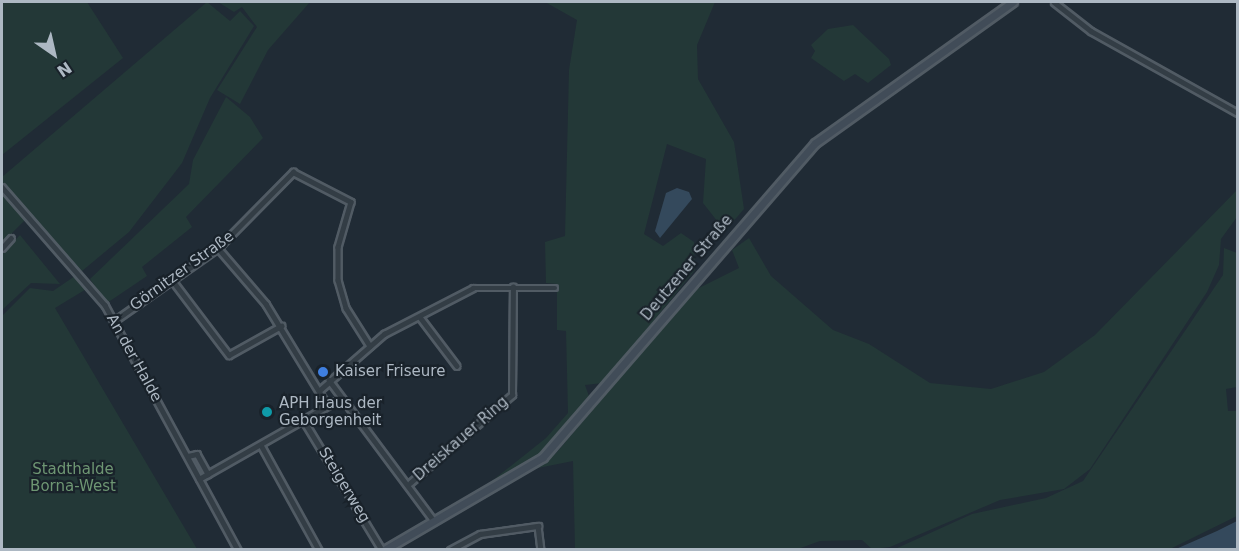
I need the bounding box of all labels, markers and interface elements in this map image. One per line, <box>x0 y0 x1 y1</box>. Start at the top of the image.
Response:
north arrow <box>24 24 84 84</box>
text: N <box>53 58 75 81</box>
street label: Deutzener Straße <box>638 212 736 324</box>
street label: Görnitzer Straße <box>127 227 237 315</box>
street label: An der Halde <box>102 311 166 405</box>
place label: Kaiser Friseure <box>335 363 445 381</box>
marker: Kaiser Friseure <box>316 365 330 379</box>
street label: Dreiskauer Ring <box>410 393 512 485</box>
place label: APH Haus der Geborgenheit <box>279 394 382 429</box>
marker: APH Haus der Geborgenheit <box>260 405 274 419</box>
street label: Steigerweg <box>314 444 374 526</box>
park label: Stadthalde Borna-West <box>30 460 116 495</box>

